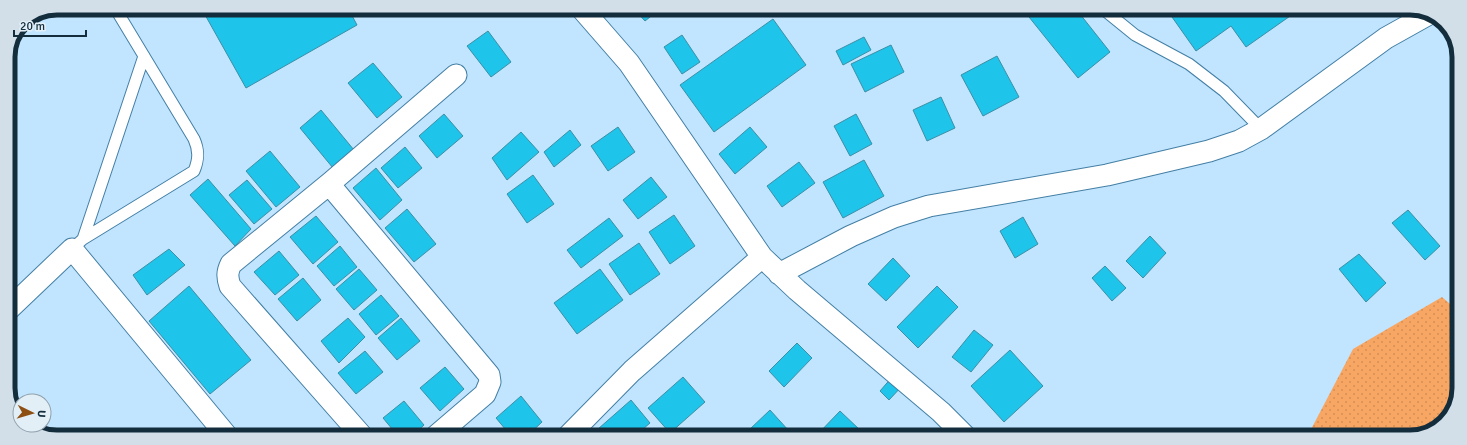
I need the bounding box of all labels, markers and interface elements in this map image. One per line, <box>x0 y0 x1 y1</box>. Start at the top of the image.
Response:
scale bar <box>14 12 86 38</box>
text: 20 m <box>20 19 45 34</box>
north arrow <box>12 393 52 433</box>
text: U <box>35 410 48 418</box>

